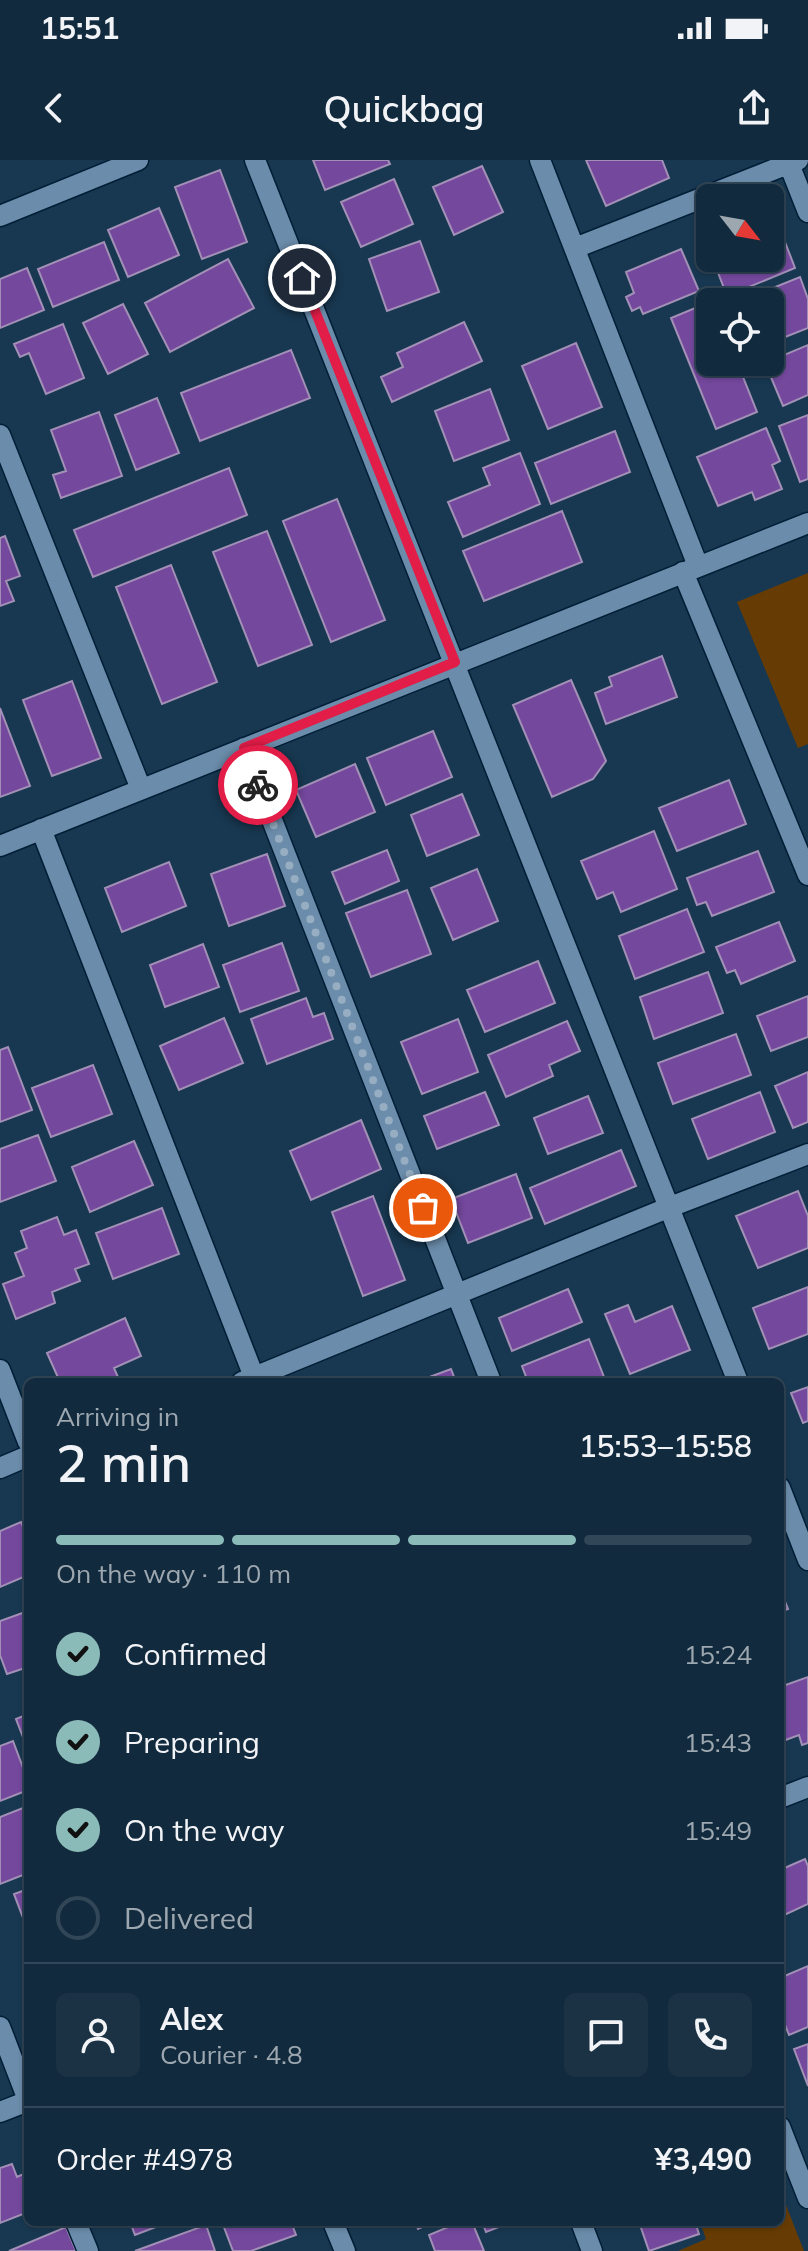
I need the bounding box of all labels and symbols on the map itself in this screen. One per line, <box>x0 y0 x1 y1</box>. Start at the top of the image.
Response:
north arrow <box>696 184 784 272</box>
pin <box>268 244 336 312</box>
courier <box>218 745 298 825</box>
pin <box>389 1174 457 1242</box>

